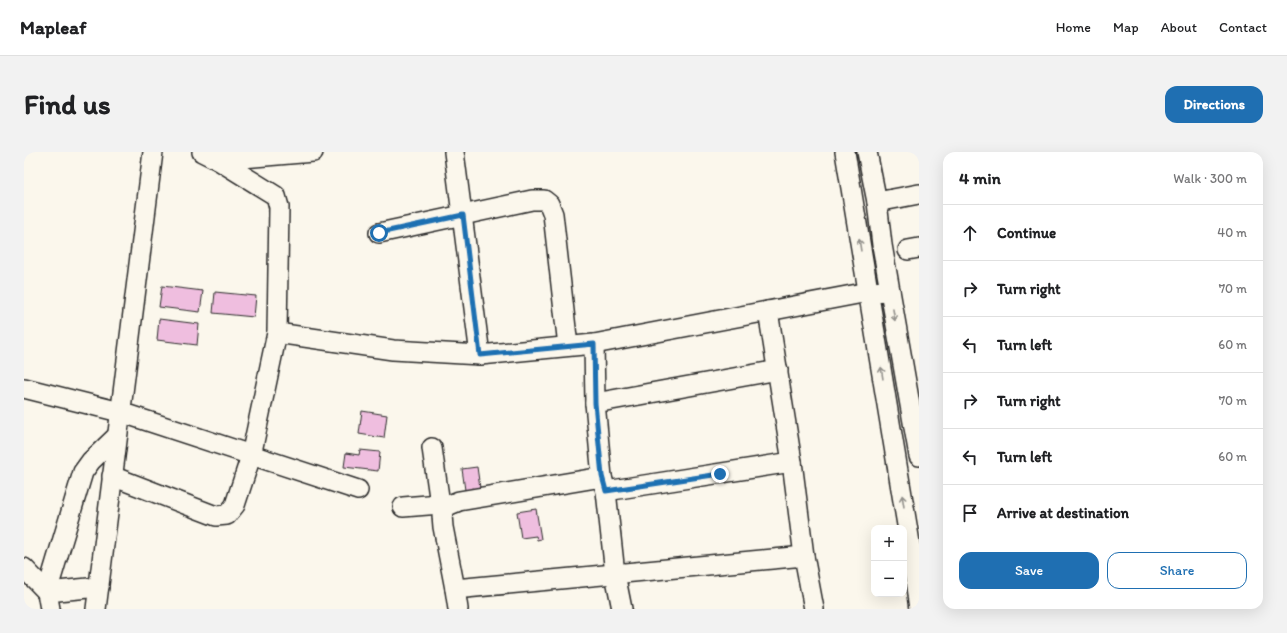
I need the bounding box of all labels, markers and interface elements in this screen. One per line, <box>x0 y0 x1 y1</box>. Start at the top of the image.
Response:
text: Mapleaf <box>20 16 86 39</box>
text: Home <box>1056 19 1091 36</box>
text: Map <box>1113 19 1139 36</box>
text: About <box>1161 19 1197 36</box>
text: Contact <box>1219 19 1267 36</box>
button: Directions <box>1165 86 1263 123</box>
text: Find us <box>24 87 111 121</box>
text: 4 min <box>959 168 1001 188</box>
text: Walk · 300 m <box>1173 171 1247 186</box>
icon: ahead <box>959 222 981 244</box>
route start <box>370 224 388 242</box>
text: Continue <box>997 224 1056 242</box>
text: 40 m <box>1217 225 1247 240</box>
one-way arrow <box>856 239 864 252</box>
icon: right <box>959 278 981 300</box>
text: Turn right <box>997 280 1061 298</box>
text: 70 m <box>1219 281 1247 296</box>
one-way arrow <box>891 308 899 321</box>
icon: left <box>959 334 981 356</box>
text: Turn left <box>997 336 1052 354</box>
text: 60 m <box>1218 337 1247 352</box>
one-way arrow <box>878 367 886 380</box>
icon: right <box>959 390 981 412</box>
text: Turn right <box>997 392 1061 410</box>
text: 70 m <box>1219 393 1247 408</box>
icon: left <box>959 446 981 468</box>
text: Turn left <box>997 448 1052 466</box>
text: 60 m <box>1218 449 1247 464</box>
route end <box>711 465 729 483</box>
one-way arrow <box>899 495 907 508</box>
icon: arrive <box>959 502 981 524</box>
text: Arrive at destination <box>997 504 1129 522</box>
map controls <box>871 525 907 597</box>
button: + <box>871 525 907 561</box>
button: Save <box>959 552 1099 589</box>
button: Share <box>1107 552 1247 589</box>
button: − <box>871 561 907 597</box>

